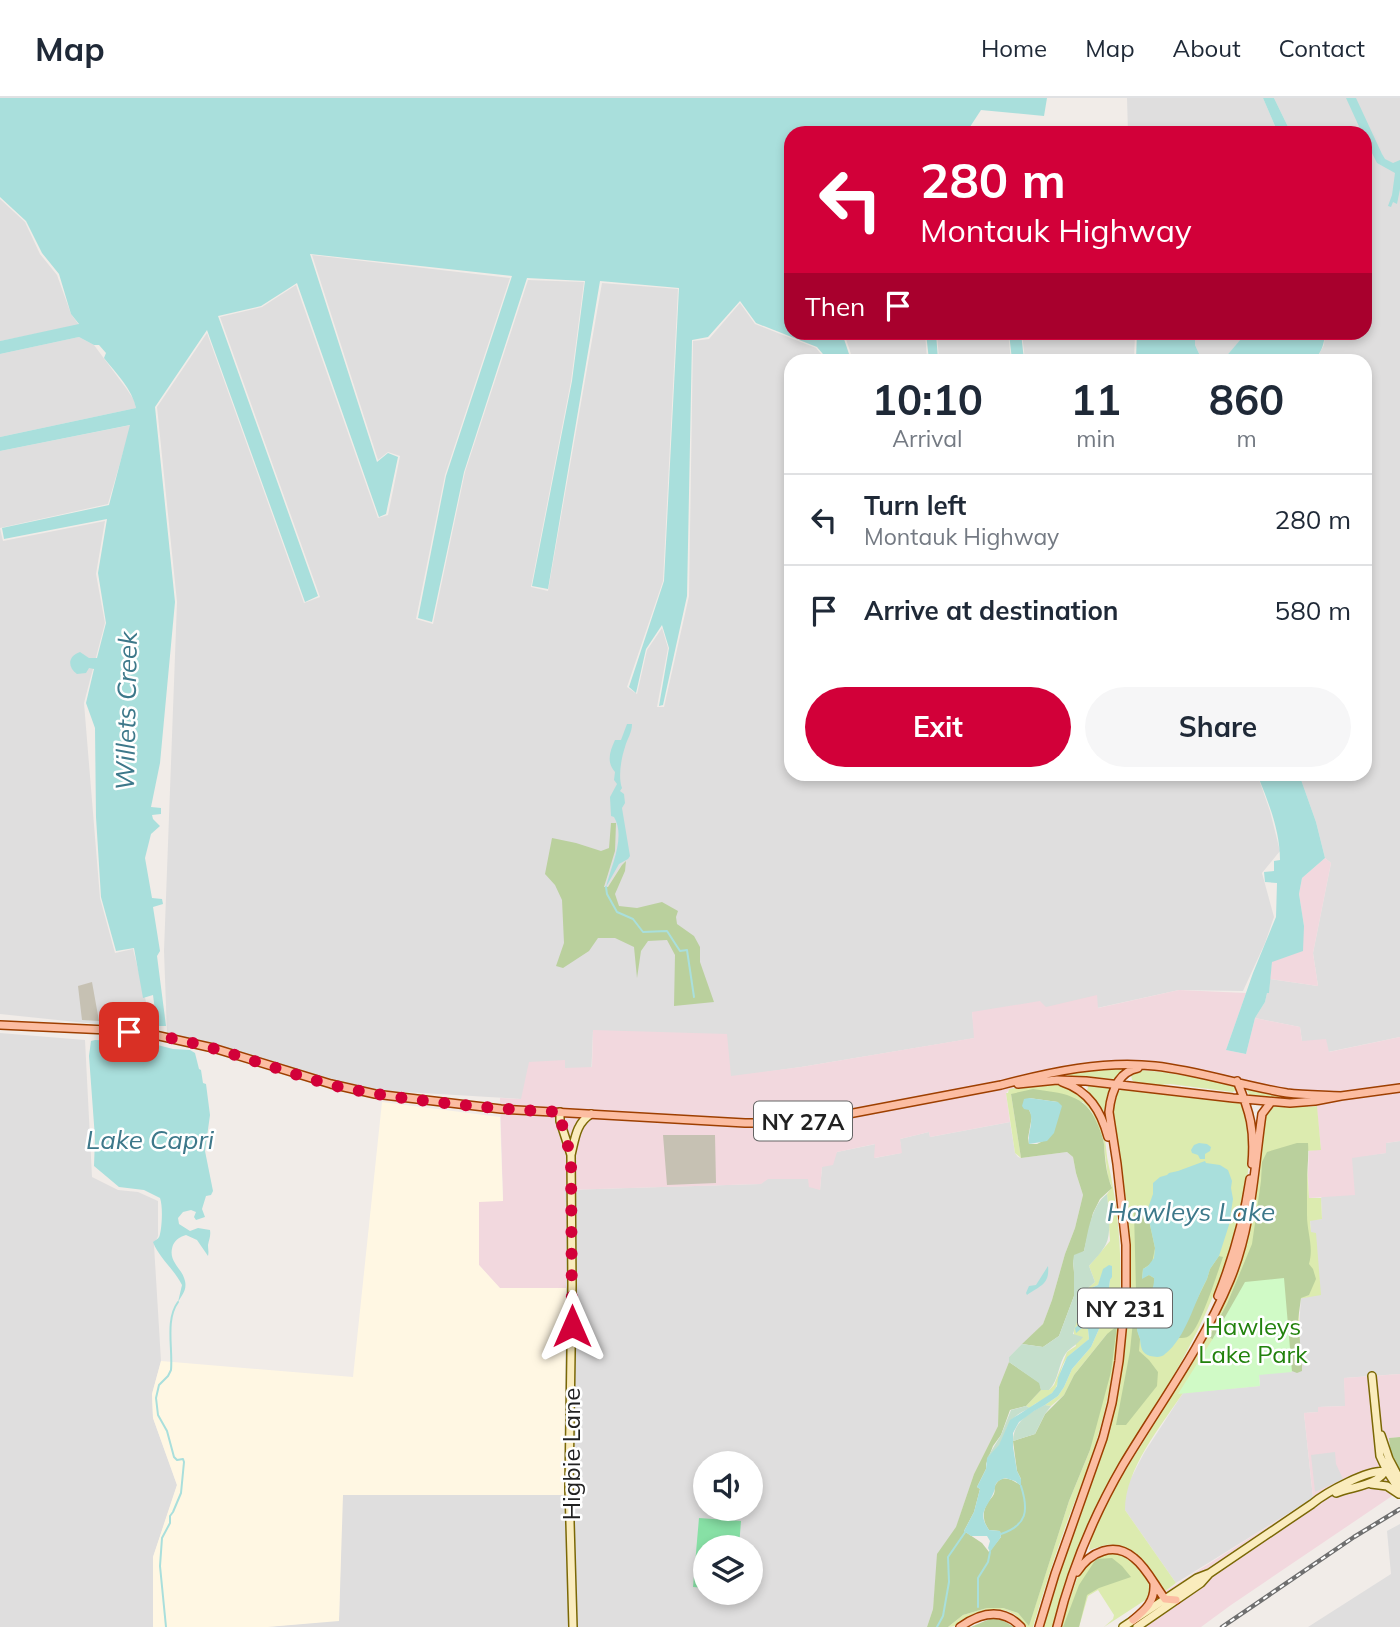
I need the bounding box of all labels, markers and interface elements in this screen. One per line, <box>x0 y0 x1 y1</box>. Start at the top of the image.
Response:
text: Map <box>35 28 105 69</box>
text: Home <box>981 33 1047 63</box>
text: Map <box>1085 33 1135 63</box>
text: About <box>1173 33 1241 63</box>
text: Contact <box>1279 33 1365 63</box>
text: 280 m <box>920 149 1066 210</box>
icon: left <box>805 154 896 245</box>
text: Montauk Highway <box>920 210 1192 250</box>
icon: arrive <box>879 287 917 325</box>
text: Then <box>805 290 865 323</box>
text: 10:10 <box>872 373 983 426</box>
text: 11 <box>1071 373 1121 426</box>
text: 860 <box>1209 373 1284 426</box>
text: Arrival <box>892 424 962 453</box>
text: min <box>1076 424 1115 453</box>
text: m <box>1236 424 1257 453</box>
text: Turn left <box>864 489 966 522</box>
icon: left <box>805 501 843 539</box>
text: 280 m <box>1275 503 1351 536</box>
text: Montauk Highway <box>864 522 1059 551</box>
icon: arrive <box>805 592 843 630</box>
text: Arrive at destination <box>864 594 1119 627</box>
text: 580 m <box>1275 594 1351 627</box>
water label: Willets Creek <box>108 631 144 791</box>
button: Exit <box>805 687 1071 767</box>
button: Share <box>1085 687 1351 767</box>
pin <box>99 1002 159 1062</box>
icon: arrive <box>110 1013 148 1051</box>
road number: NY 27A <box>754 1102 852 1140</box>
water label: Lake Capri <box>86 1123 215 1156</box>
water label: Hawleys Lake <box>1107 1195 1275 1228</box>
road number: NY 231 <box>1078 1288 1172 1328</box>
position arrow <box>535 1289 609 1363</box>
park label: Hawleys Lake Park <box>1198 1311 1308 1369</box>
street label: Higbie Lane <box>556 1388 586 1520</box>
map controls <box>693 1451 763 1605</box>
button: sound <box>693 1451 763 1521</box>
button: layers <box>693 1535 763 1605</box>

